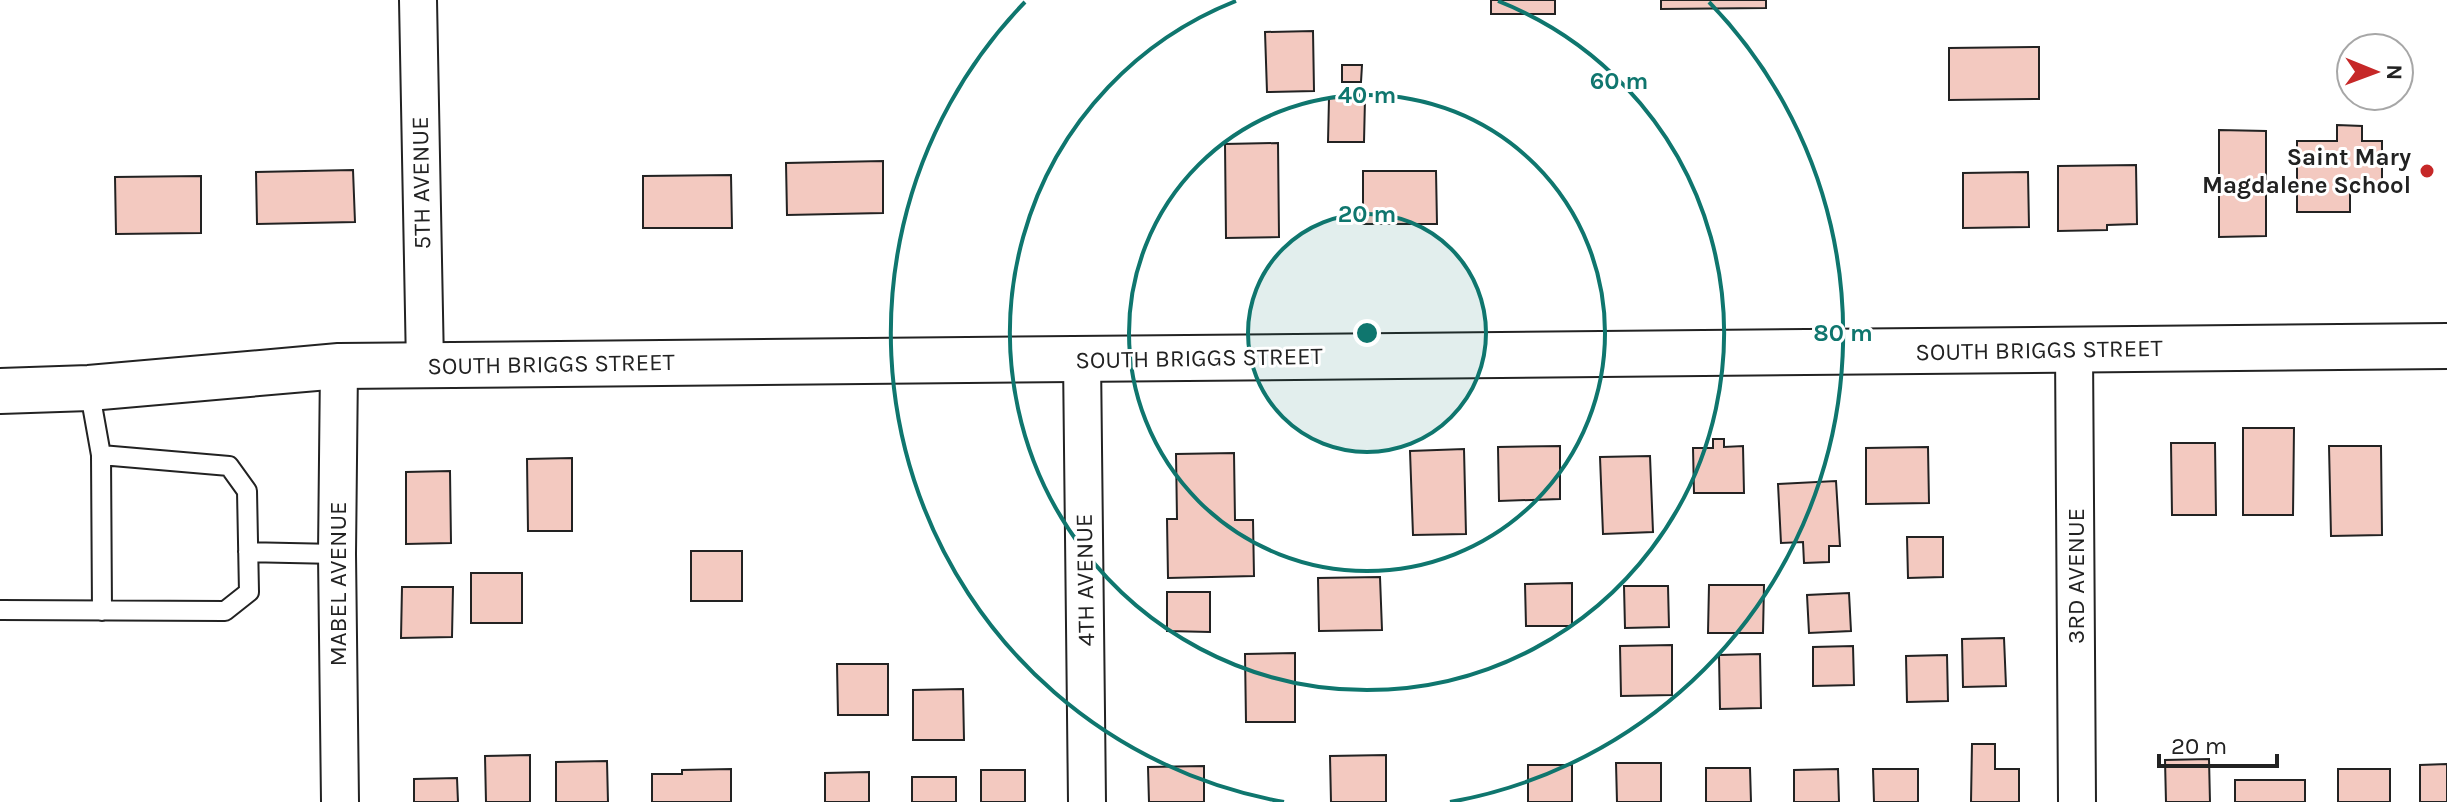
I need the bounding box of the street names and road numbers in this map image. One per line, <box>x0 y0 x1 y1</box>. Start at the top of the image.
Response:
street label: 5TH AVENUE <box>406 116 436 250</box>
street label: SOUTH BRIGGS STREET <box>1915 334 2163 366</box>
street label: SOUTH BRIGGS STREET <box>1075 342 1323 374</box>
street label: SOUTH BRIGGS STREET <box>427 348 675 380</box>
street label: MABEL AVENUE <box>324 501 352 667</box>
street label: 3RD AVENUE <box>2062 508 2090 644</box>
street label: 4TH AVENUE <box>1070 513 1100 647</box>

